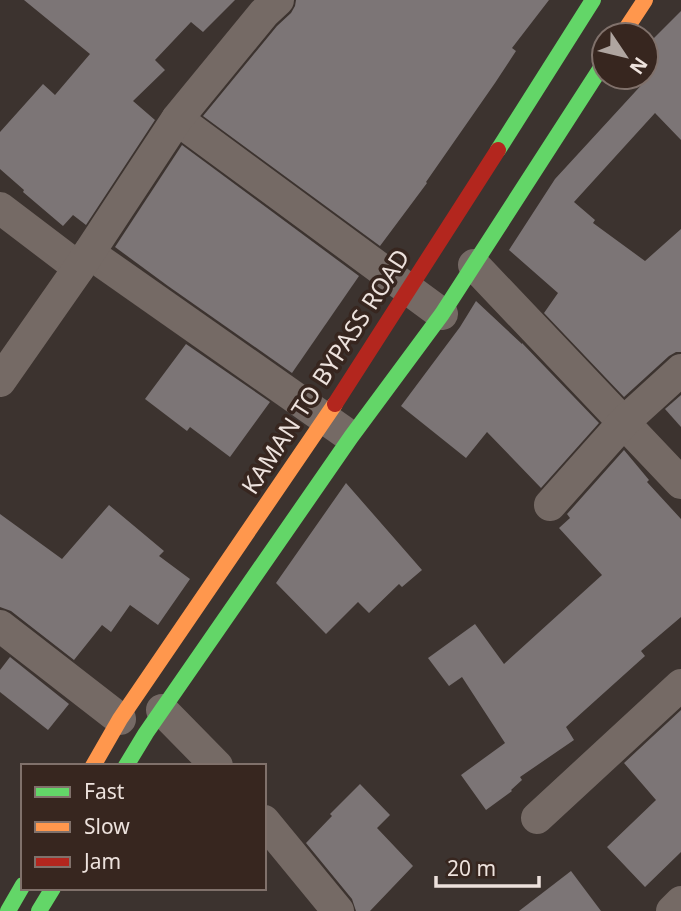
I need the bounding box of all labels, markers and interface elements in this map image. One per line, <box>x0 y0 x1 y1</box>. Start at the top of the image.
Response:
north arrow <box>590 21 660 91</box>
text: N <box>624 52 654 80</box>
street label: KAMAN TO BYPASS ROAD <box>233 242 416 500</box>
legend <box>21 764 266 890</box>
text: Fast <box>84 777 125 805</box>
text: Slow <box>84 812 130 840</box>
scale bar <box>436 844 539 888</box>
text: Jam <box>82 847 121 875</box>
text: 20 m <box>447 854 496 882</box>

